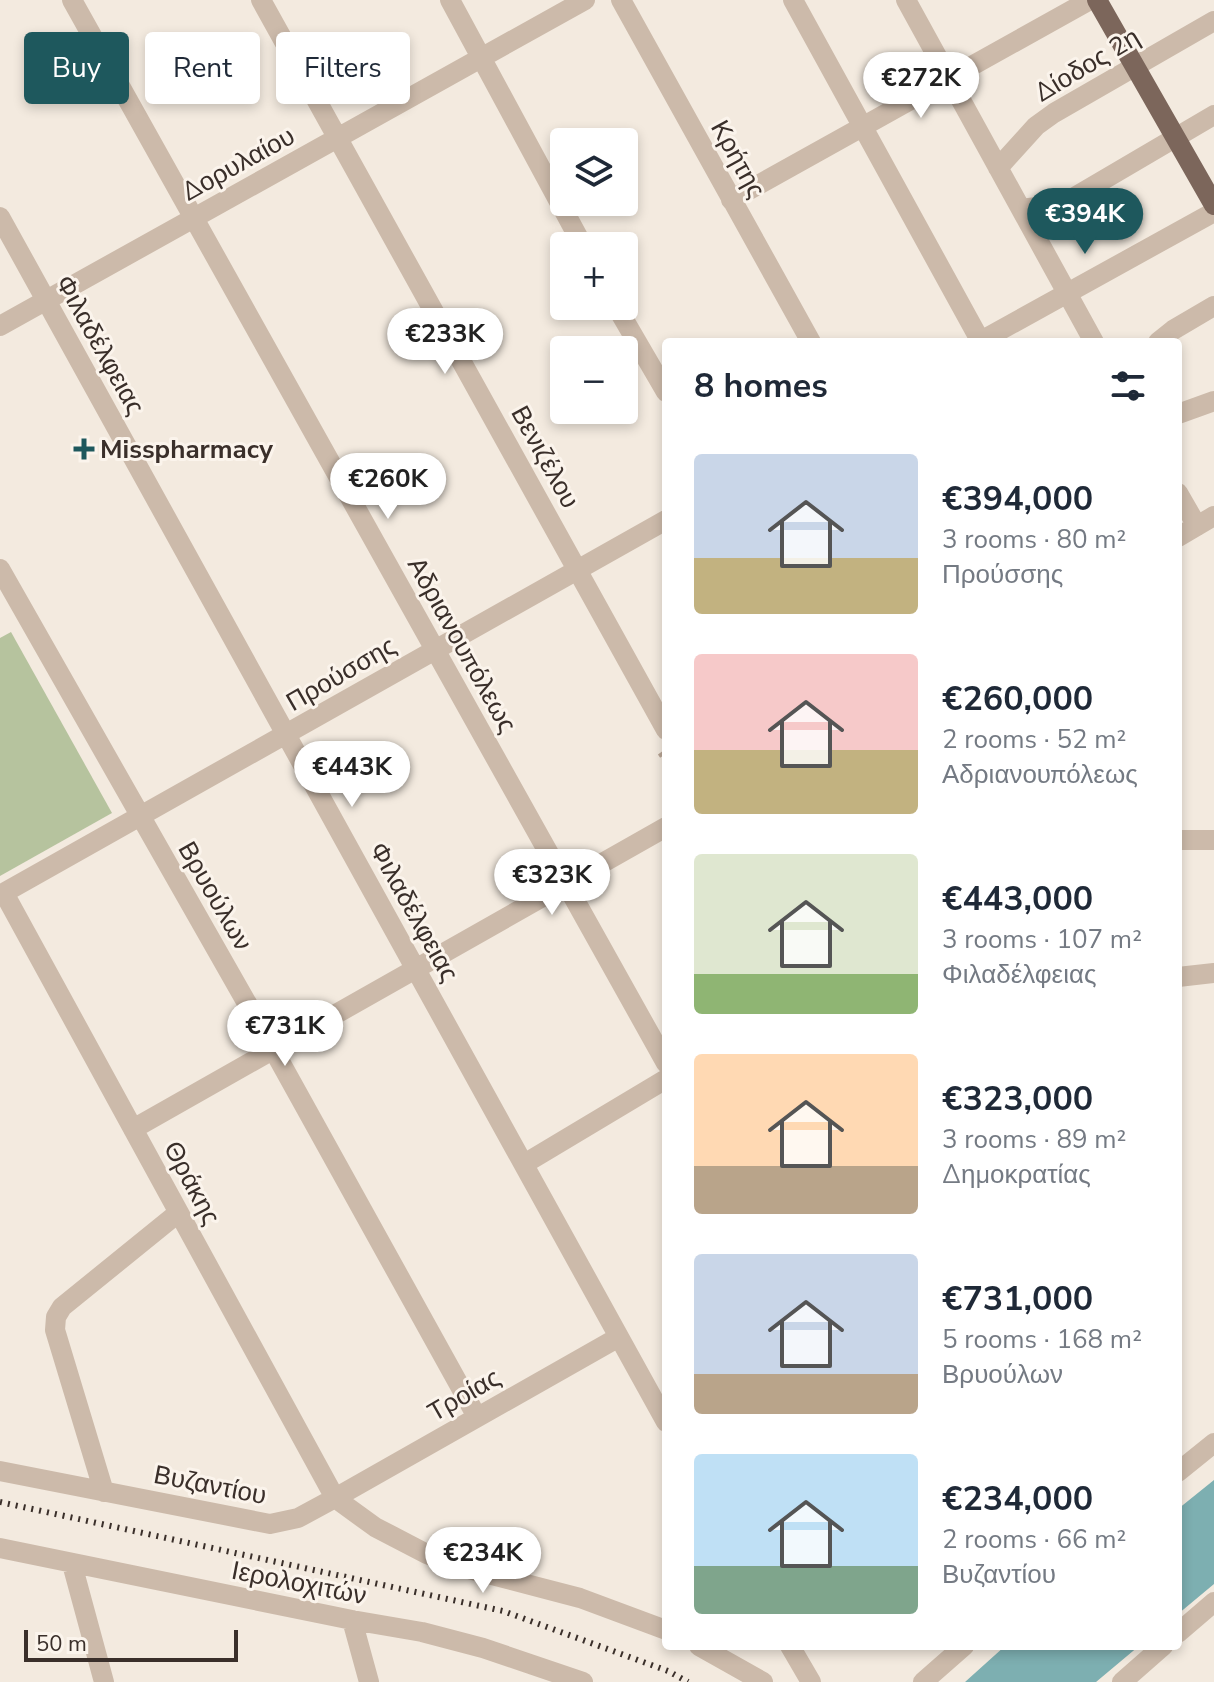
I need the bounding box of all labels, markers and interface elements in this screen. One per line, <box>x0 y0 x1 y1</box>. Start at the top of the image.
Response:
street label: Δίοδος 2η <box>1028 20 1146 110</box>
chip: Buy <box>24 32 129 104</box>
chip: Rent <box>145 32 260 104</box>
chip: Filters <box>276 32 410 104</box>
pin: €272K <box>865 52 977 120</box>
text: €272K <box>881 60 961 95</box>
street label: Κρήτης <box>702 114 774 204</box>
street label: Δορυλαίου <box>175 119 301 209</box>
map controls <box>550 128 638 424</box>
button: layers <box>550 128 638 216</box>
pin: €394K <box>1029 188 1141 256</box>
text: €394K <box>1045 196 1125 231</box>
button: + <box>550 232 638 320</box>
street label: Φιλαδέλφειας <box>47 269 153 421</box>
pin: €233K <box>389 308 501 376</box>
text: €233K <box>405 316 485 351</box>
button: − <box>550 336 638 424</box>
text: 8 homes <box>694 363 828 409</box>
icon: filters <box>1106 364 1150 408</box>
street label: Βενιζέλου <box>503 400 587 514</box>
place label: Misspharmacy <box>100 432 273 467</box>
marker: Misspharmacy <box>75 440 93 458</box>
pin: €260K <box>332 453 444 521</box>
text: €260K <box>348 461 428 496</box>
text: €394,000 <box>942 476 1093 522</box>
icon: home <box>758 486 854 582</box>
text: 3 rooms · 80 m² <box>942 522 1126 557</box>
street label: Αδριανουπόλεως <box>399 551 525 739</box>
text: Προύσσης <box>942 557 1063 592</box>
street label: Προύσσης <box>280 629 402 719</box>
text: €260,000 <box>942 676 1093 722</box>
icon: home <box>758 686 854 782</box>
text: 2 rooms · 52 m² <box>942 722 1126 757</box>
pin: €443K <box>296 741 408 809</box>
text: €443K <box>312 749 392 784</box>
text: Αδριανουπόλεως <box>942 757 1138 792</box>
street label: Βρυούλων <box>170 835 260 957</box>
street label: Φιλαδέλφειας <box>361 836 467 988</box>
pin: €323K <box>496 849 608 917</box>
text: €323K <box>512 857 592 892</box>
text: €443,000 <box>942 876 1093 922</box>
icon: home <box>758 886 854 982</box>
text: 3 rooms · 107 m² <box>942 922 1142 957</box>
text: Φιλαδέλφειας <box>942 957 1097 992</box>
pin: €731K <box>229 1000 341 1068</box>
text: €731K <box>245 1008 325 1043</box>
text: €323,000 <box>942 1076 1093 1122</box>
icon: home <box>758 1086 854 1182</box>
text: 3 rooms · 89 m² <box>942 1122 1126 1157</box>
street label: Θράκης <box>155 1135 229 1231</box>
text: Δημοκρατίας <box>942 1157 1091 1192</box>
text: €731,000 <box>942 1276 1093 1322</box>
icon: home <box>758 1286 854 1382</box>
text: 5 rooms · 168 m² <box>942 1322 1142 1357</box>
text: Βρυούλων <box>942 1357 1063 1392</box>
street label: Τροίας <box>421 1360 507 1430</box>
street label: Βυζαντίου <box>151 1457 269 1513</box>
text: €234,000 <box>942 1476 1093 1522</box>
icon: home <box>758 1486 854 1582</box>
text: 2 rooms · 66 m² <box>942 1522 1126 1557</box>
pin: €234K <box>427 1527 539 1595</box>
text: €234K <box>443 1535 523 1570</box>
street label: Ιερολοχιτών <box>229 1553 369 1613</box>
text: Βυζαντίου <box>942 1557 1056 1592</box>
scale bar <box>24 1626 238 1662</box>
text: 50 m <box>36 1629 87 1659</box>

